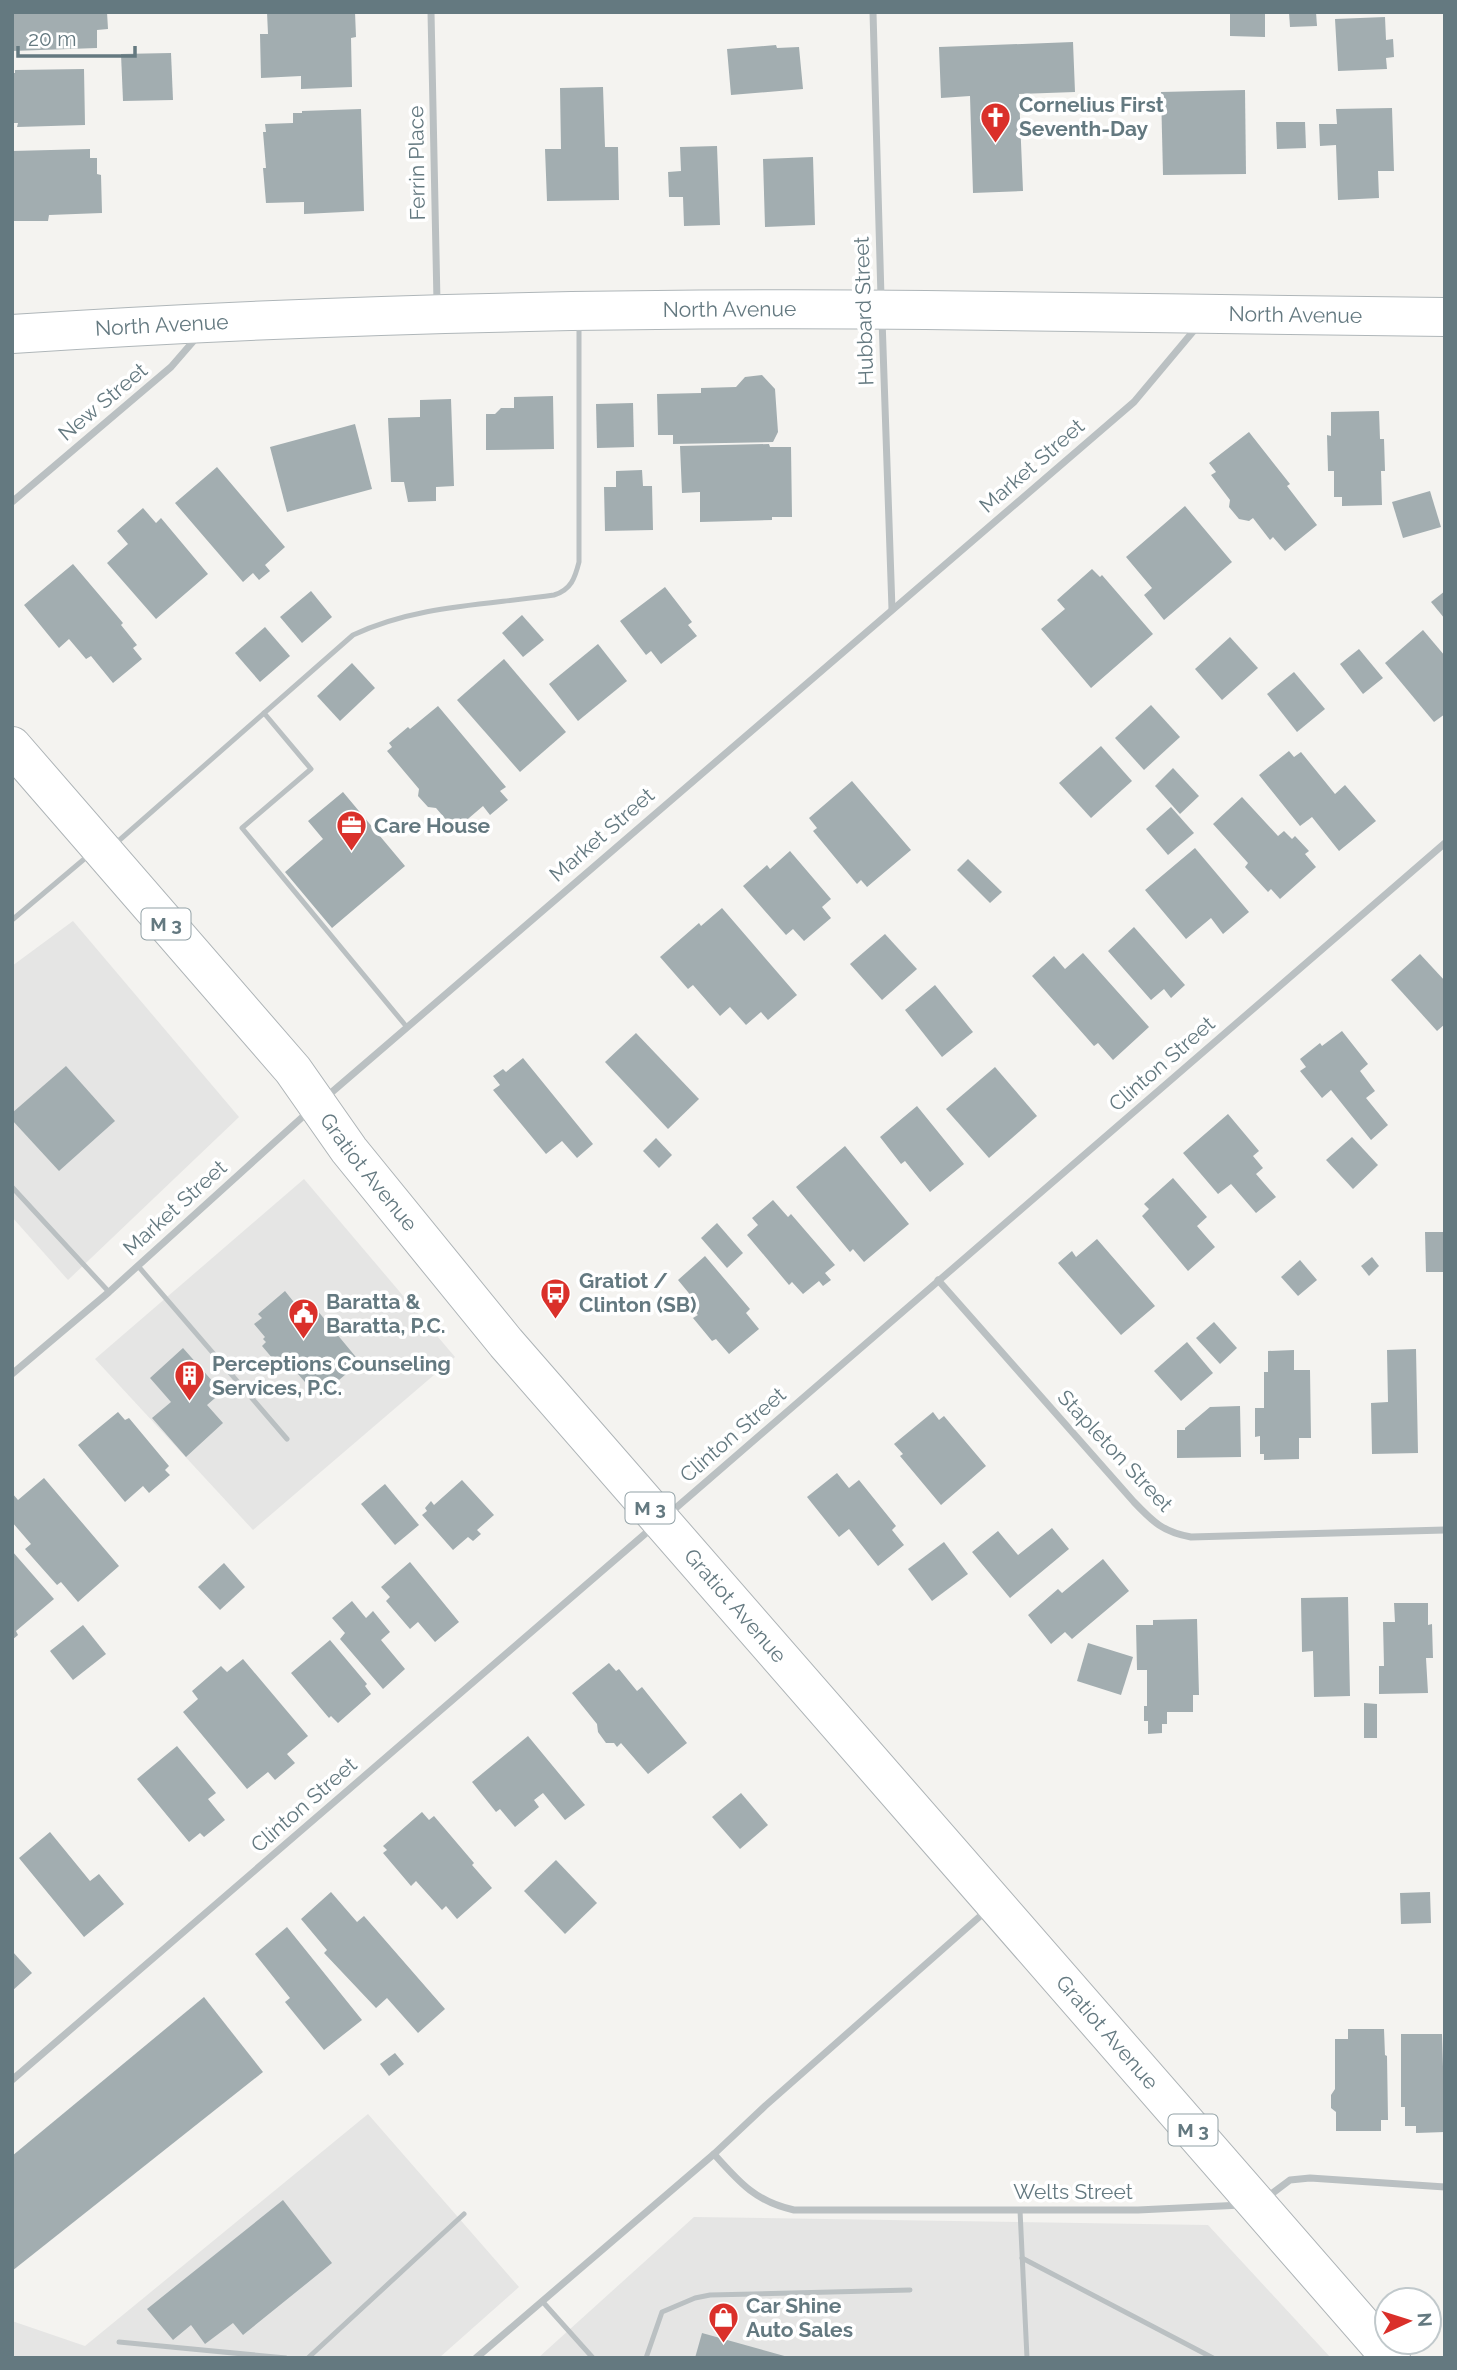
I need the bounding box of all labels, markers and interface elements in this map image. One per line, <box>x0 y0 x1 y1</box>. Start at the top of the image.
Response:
scale bar <box>18 14 135 58</box>
text: 20 m <box>28 26 76 51</box>
place label: Cornelius First Seventh-Day <box>1019 92 1164 141</box>
church icon: Cornelius First Seventh-Day <box>979 100 1013 144</box>
street label: Ferrin Place <box>403 105 430 221</box>
street label: Hubbard Street <box>848 236 879 386</box>
street label: North Avenue <box>663 296 796 322</box>
street label: North Avenue <box>1228 301 1362 328</box>
street label: North Avenue <box>94 309 229 341</box>
street label: New Street <box>53 357 152 446</box>
street label: Market Street <box>974 413 1089 518</box>
street label: Market Street <box>544 782 659 887</box>
office icon: Care House <box>334 809 368 853</box>
place label: Care House <box>374 813 491 838</box>
road number: M 3 <box>142 908 190 940</box>
street label: Clinton Street <box>1104 1011 1220 1116</box>
street label: Gratiot Avenue <box>315 1108 423 1236</box>
street label: Market Street <box>118 1155 232 1261</box>
place label: Gratiot / Clinton (SB) <box>579 1268 697 1317</box>
bus stop icon: Gratiot / Clinton (SB) <box>539 1276 573 1320</box>
place label: Baratta & Baratta, P.C. <box>326 1289 446 1338</box>
public building icon: Baratta & Baratta, P.C. <box>286 1297 320 1341</box>
place label: Perceptions Counseling Services, P.C. <box>212 1351 451 1400</box>
building icon: Perceptions Counseling Services, P.C. <box>172 1359 206 1403</box>
street label: Clinton Street <box>675 1382 791 1487</box>
street label: Stapleton Street <box>1053 1385 1178 1517</box>
road number: M 3 <box>626 1492 674 1524</box>
street label: Gratiot Avenue <box>679 1543 792 1668</box>
street label: Clinton Street <box>246 1752 362 1857</box>
street label: Gratiot Avenue <box>1051 1970 1164 2094</box>
road number: M 3 <box>1168 2114 1218 2146</box>
street label: Welts Street <box>1013 2179 1133 2204</box>
north arrow <box>1373 2286 1443 2356</box>
place label: Car Shine Auto Sales <box>746 2293 853 2342</box>
shop icon: Car Shine Auto Sales <box>706 2301 740 2345</box>
text: N <box>1413 2312 1436 2328</box>

